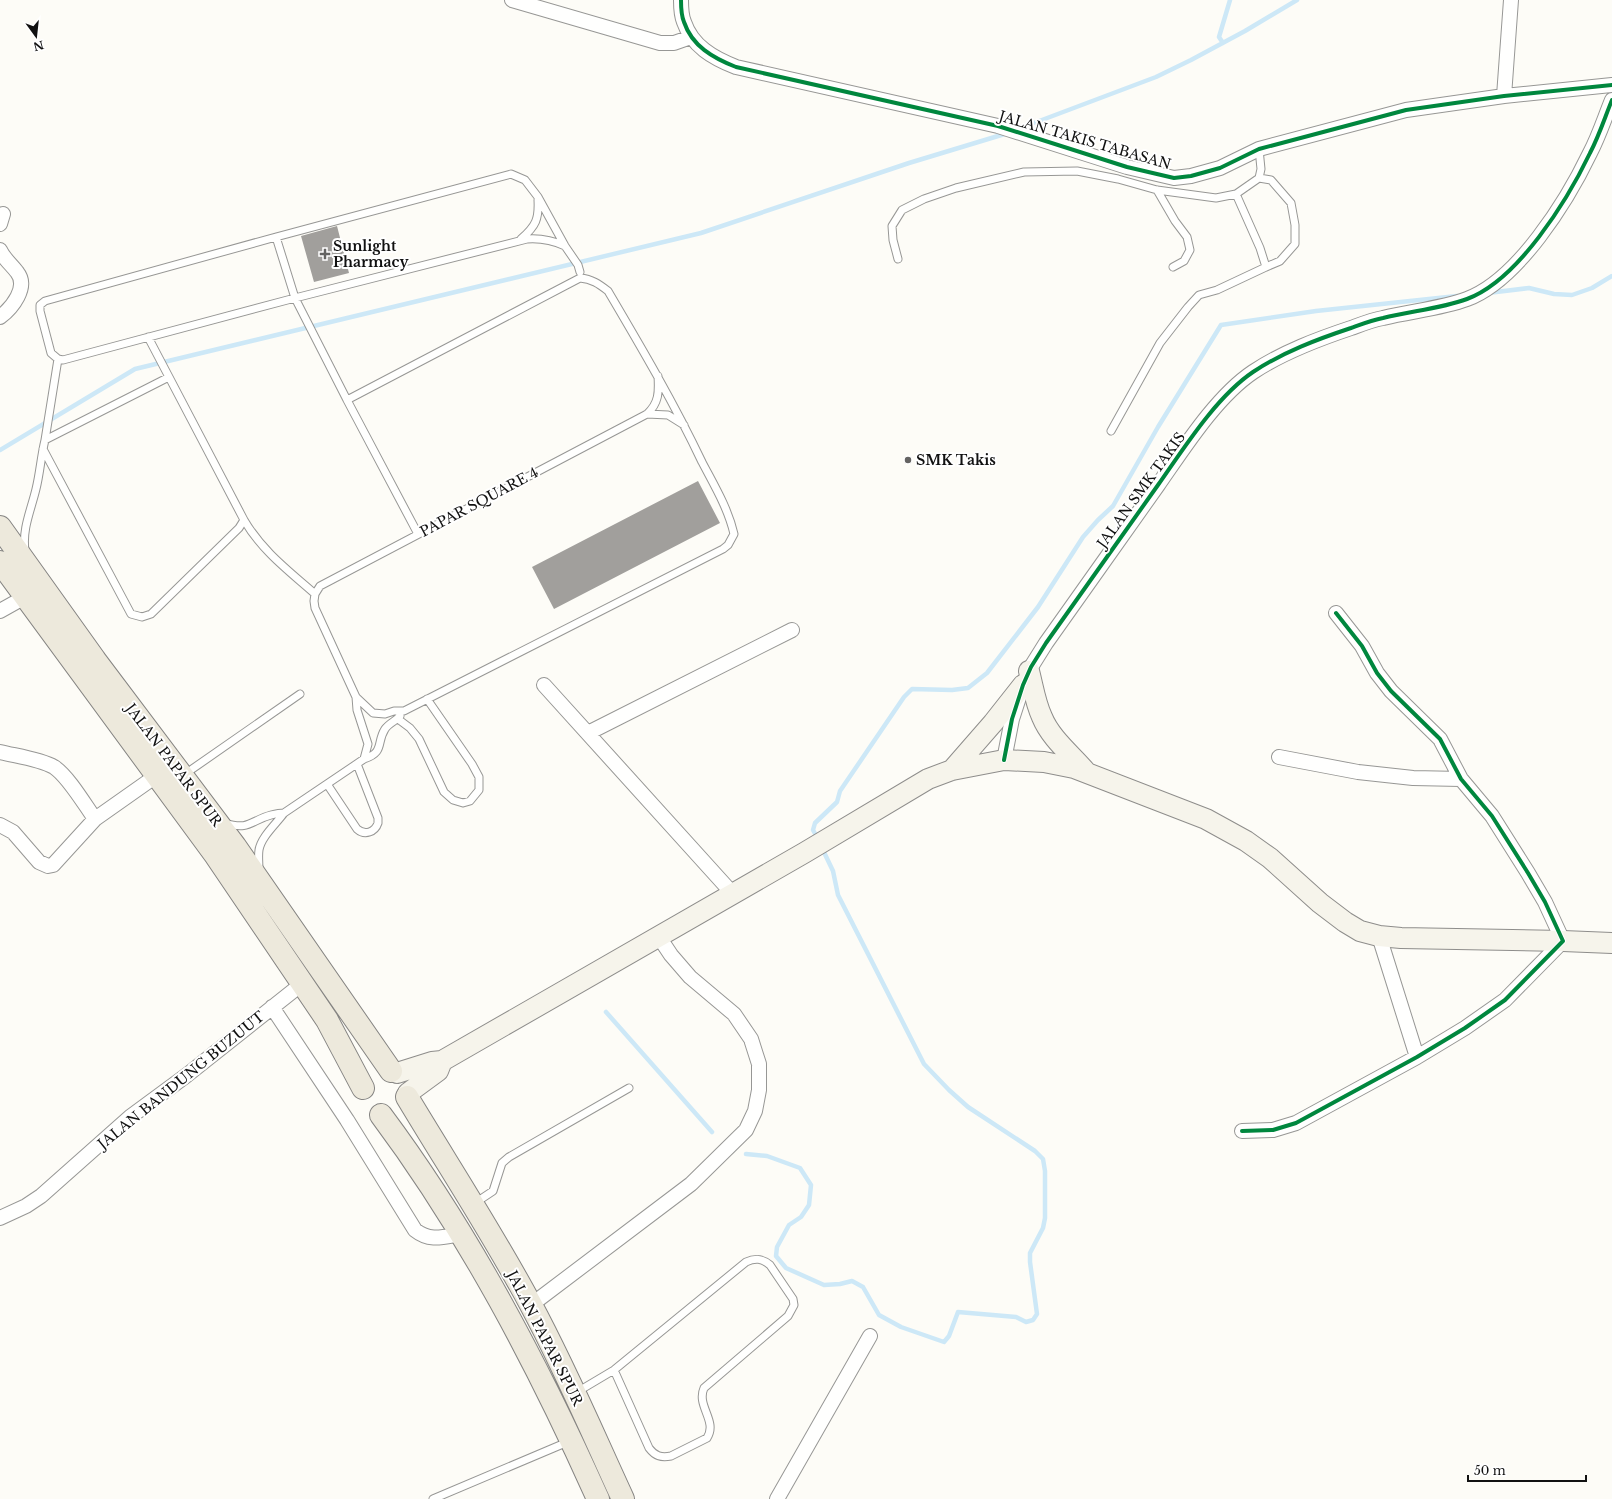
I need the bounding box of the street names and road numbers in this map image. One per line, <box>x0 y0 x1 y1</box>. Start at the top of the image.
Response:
street label: JALAN TAKIS TABASAN <box>995 106 1174 173</box>
street label: JALAN SMK TAKIS <box>1092 428 1189 553</box>
street label: PAPAR SQUARE 4 <box>417 463 541 541</box>
street label: JALAN PAPAR SPUR <box>121 698 227 831</box>
street label: JALAN BANDUNG BUZUUT <box>92 1007 268 1154</box>
street label: JALAN PAPAR SPUR <box>502 1266 587 1409</box>

